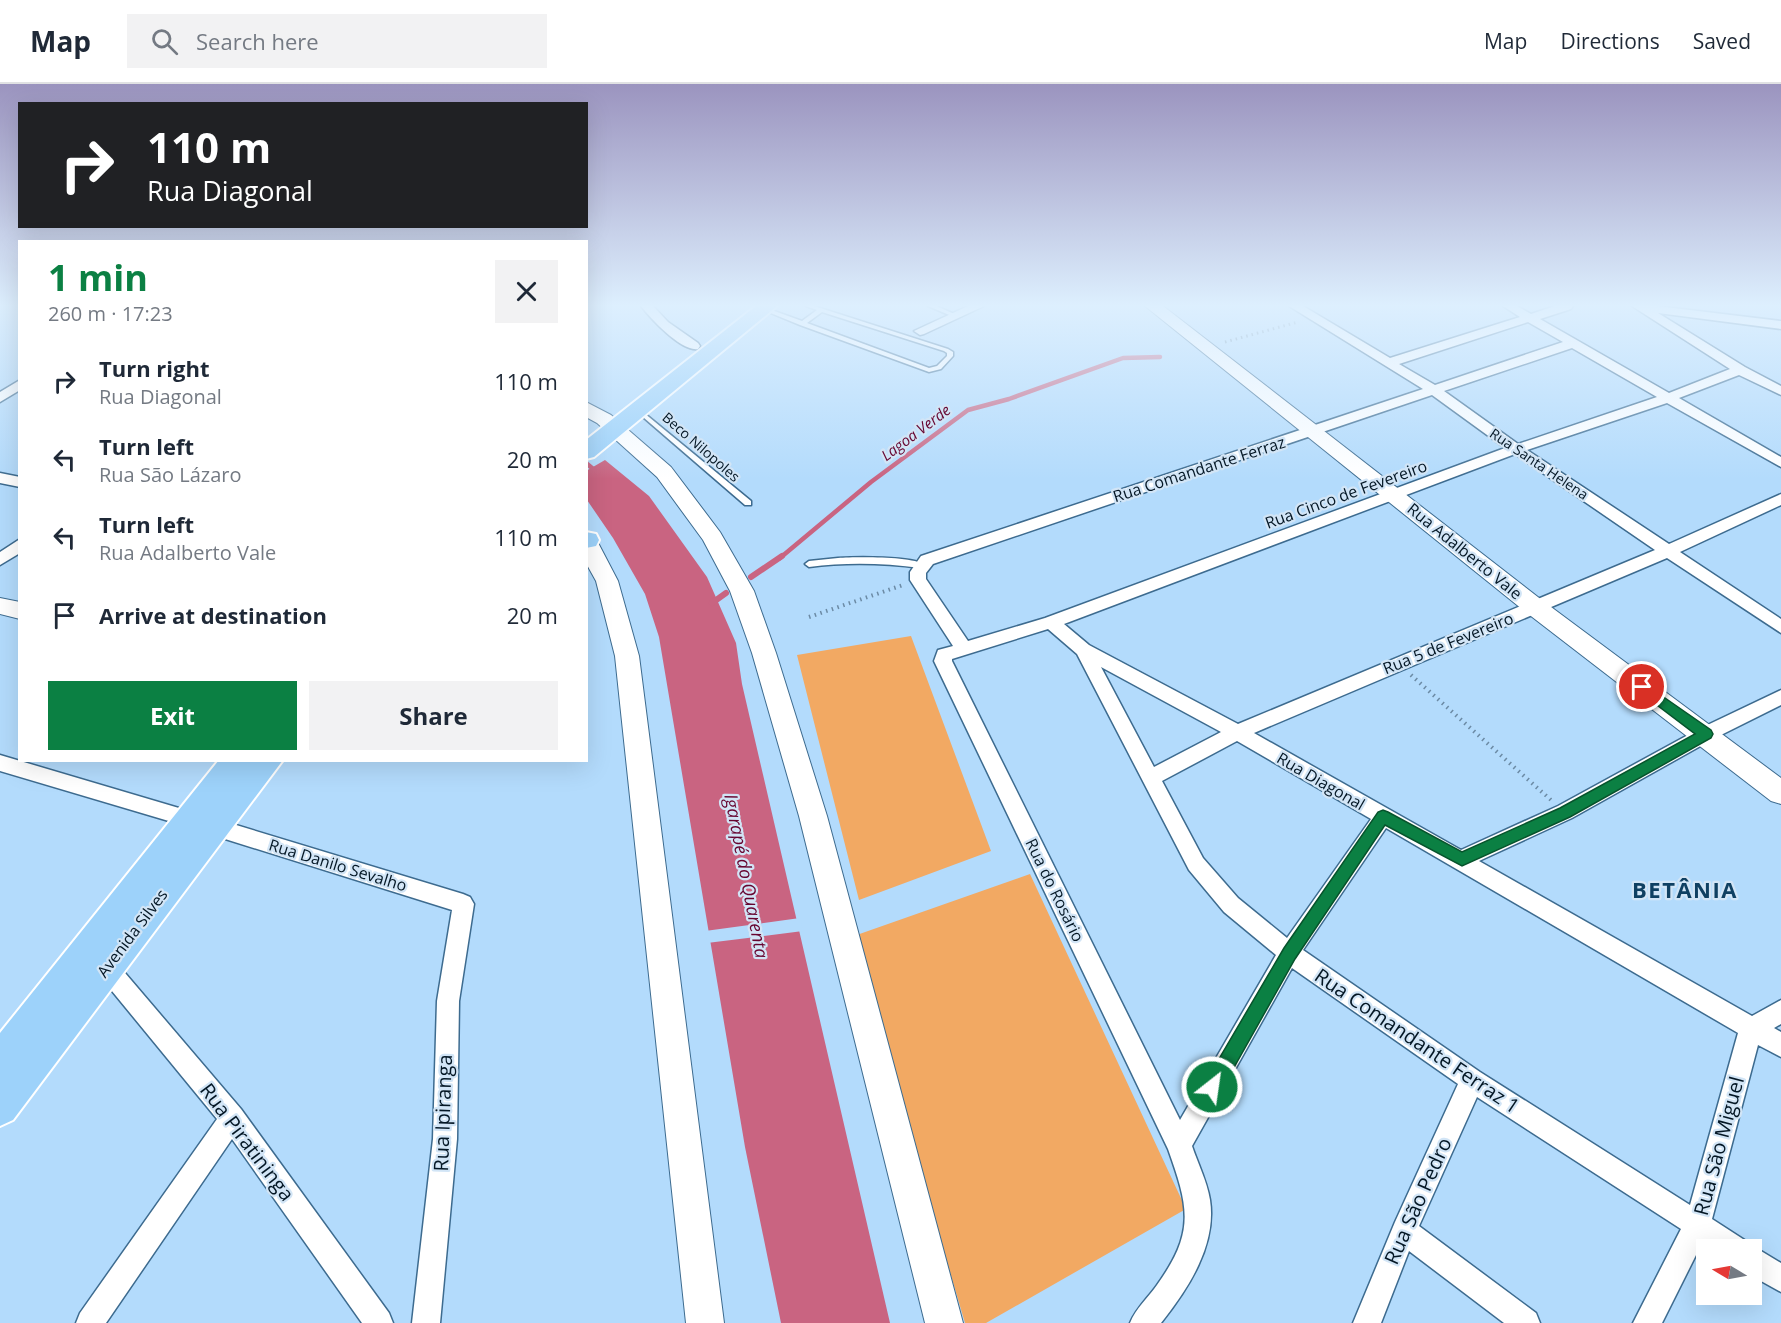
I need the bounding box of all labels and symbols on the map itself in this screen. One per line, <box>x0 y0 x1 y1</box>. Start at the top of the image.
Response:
water label: Lagoa Verde <box>877 399 955 465</box>
street label: Beco Nilopoles <box>659 408 744 486</box>
street label: Rua Santa Helena <box>1486 424 1592 504</box>
street label: Rua Comandante Ferraz <box>1110 431 1288 507</box>
street label: Rua Cinco de Fevereiro <box>1262 454 1430 534</box>
street label: Rua Adalberto Vale <box>1403 498 1527 604</box>
street label: Rua 5 de Fevereiro <box>1379 607 1517 679</box>
pin <box>1616 661 1667 712</box>
street label: Rua Diagonal <box>1273 747 1369 815</box>
water label: Igarapé do Quarenta <box>719 792 775 960</box>
street label: Rua Danilo Sevalho <box>266 834 410 896</box>
street label: Rua do Rosário <box>1020 835 1090 945</box>
district label: BETÂNIA <box>1632 874 1738 904</box>
street label: Avenida Silves <box>92 884 172 982</box>
street label: Rua Comandante Ferraz 1 <box>1310 962 1525 1119</box>
street label: Rua Ipiranga <box>427 1054 458 1172</box>
position arrow <box>1180 1055 1244 1119</box>
street label: Rua São Miguel <box>1687 1073 1750 1218</box>
street label: Rua Piratininga <box>194 1077 301 1206</box>
street label: Rua São Pedro <box>1378 1133 1458 1268</box>
north arrow <box>1696 1239 1762 1305</box>

